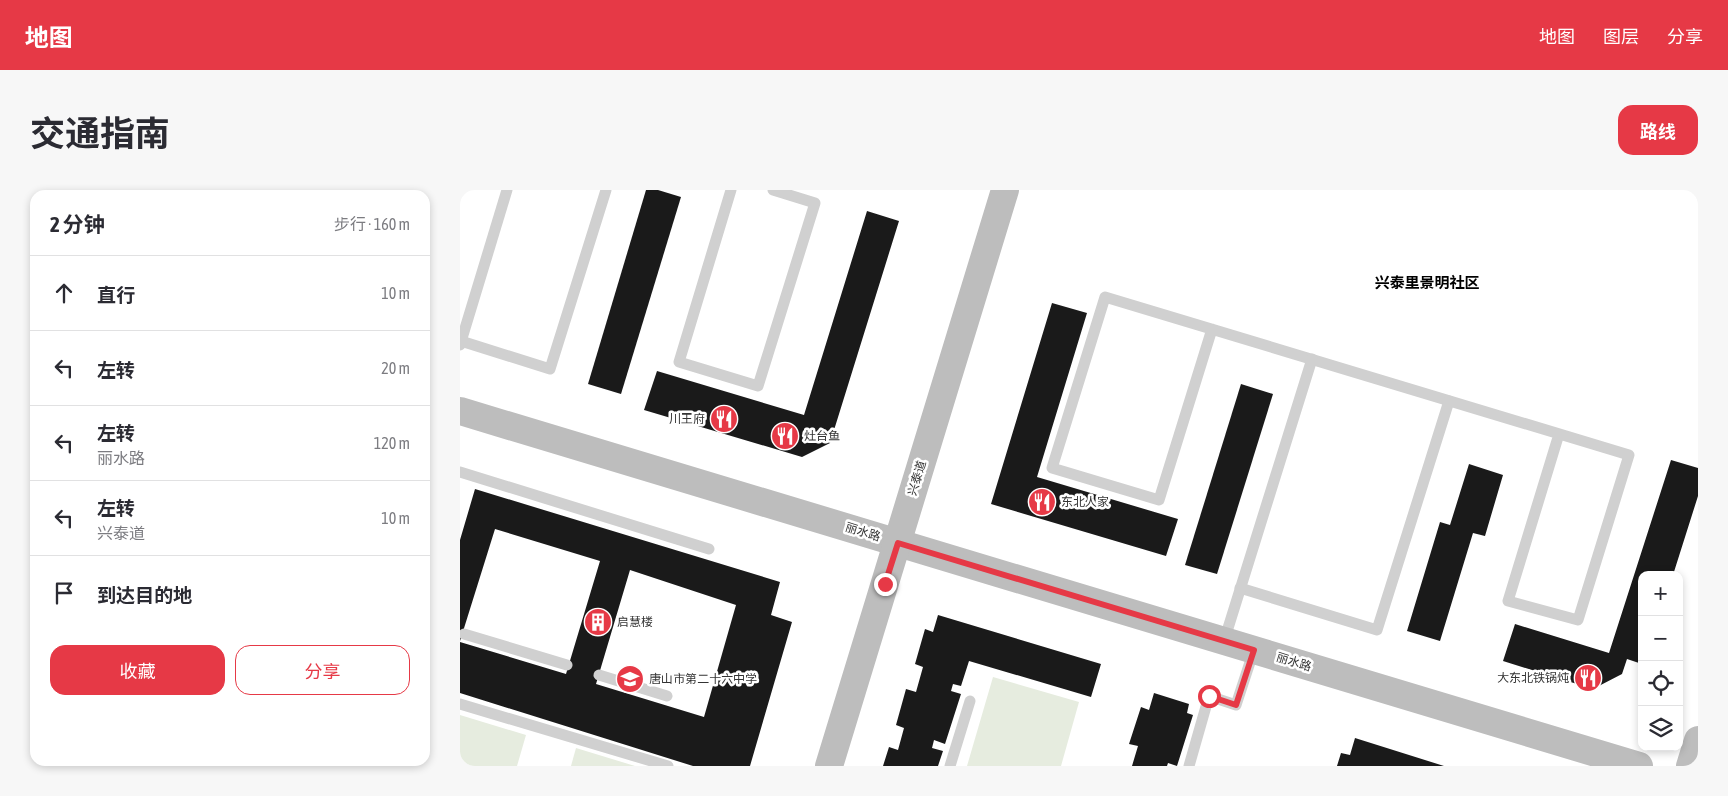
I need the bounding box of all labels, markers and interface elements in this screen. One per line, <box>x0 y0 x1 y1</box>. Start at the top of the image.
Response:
text: 地图 <box>25 24 73 51</box>
text: 地图 <box>1539 26 1575 47</box>
text: 图层 <box>1603 26 1639 47</box>
text: 分享 <box>1667 26 1703 47</box>
button: 路线 <box>1618 105 1698 155</box>
text: 交通指南 <box>30 113 170 153</box>
text: 2 分钟 <box>50 212 105 236</box>
text: 步行 · 160 m <box>334 215 410 233</box>
district label: 兴泰里景明社区 <box>1374 274 1480 291</box>
icon: ahead <box>50 279 78 307</box>
text: 直行 <box>97 284 135 306</box>
text: 10 m <box>381 284 410 302</box>
icon: left <box>50 354 78 382</box>
text: 左转 <box>97 359 135 381</box>
text: 20 m <box>381 359 410 377</box>
restaurant icon: 川王府 <box>709 404 739 434</box>
place label: 川王府 <box>669 412 705 426</box>
restaurant icon: 灶台鱼 <box>770 421 800 451</box>
text: 左转 <box>97 422 135 444</box>
icon: left <box>50 429 78 457</box>
place label: 灶台鱼 <box>804 429 840 443</box>
text: 120 m <box>374 434 410 452</box>
text: 丽水路 <box>97 449 145 467</box>
street label: 兴泰道 <box>905 459 929 497</box>
restaurant icon: 东北人家 <box>1027 487 1057 517</box>
place label: 东北人家 <box>1061 495 1109 509</box>
text: 左转 <box>97 497 135 519</box>
icon: left <box>50 504 78 532</box>
text: 10 m <box>381 509 410 527</box>
street label: 丽水路 <box>844 520 882 544</box>
text: 兴泰道 <box>97 524 145 542</box>
map controls <box>1638 571 1683 751</box>
button: + <box>1638 571 1683 616</box>
route end <box>874 573 897 596</box>
icon: arrive <box>50 579 78 607</box>
text: 到达目的地 <box>97 584 192 606</box>
building icon: 启慧楼 <box>583 607 613 637</box>
place label: 启慧楼 <box>617 615 653 629</box>
button: − <box>1638 616 1683 661</box>
button: 收藏 <box>50 645 225 695</box>
button: 分享 <box>235 645 410 695</box>
street label: 丽水路 <box>1275 650 1313 674</box>
button: locate <box>1638 661 1683 706</box>
restaurant icon: 大东北铁锅炖 <box>1573 663 1603 693</box>
school or university icon: 唐山市第二十六中学 <box>615 664 645 694</box>
place label: 大东北铁锅炖 <box>1497 671 1569 685</box>
place label: 唐山市第二十六中学 <box>649 672 757 686</box>
route start <box>1198 685 1221 708</box>
button: layers <box>1638 706 1683 751</box>

